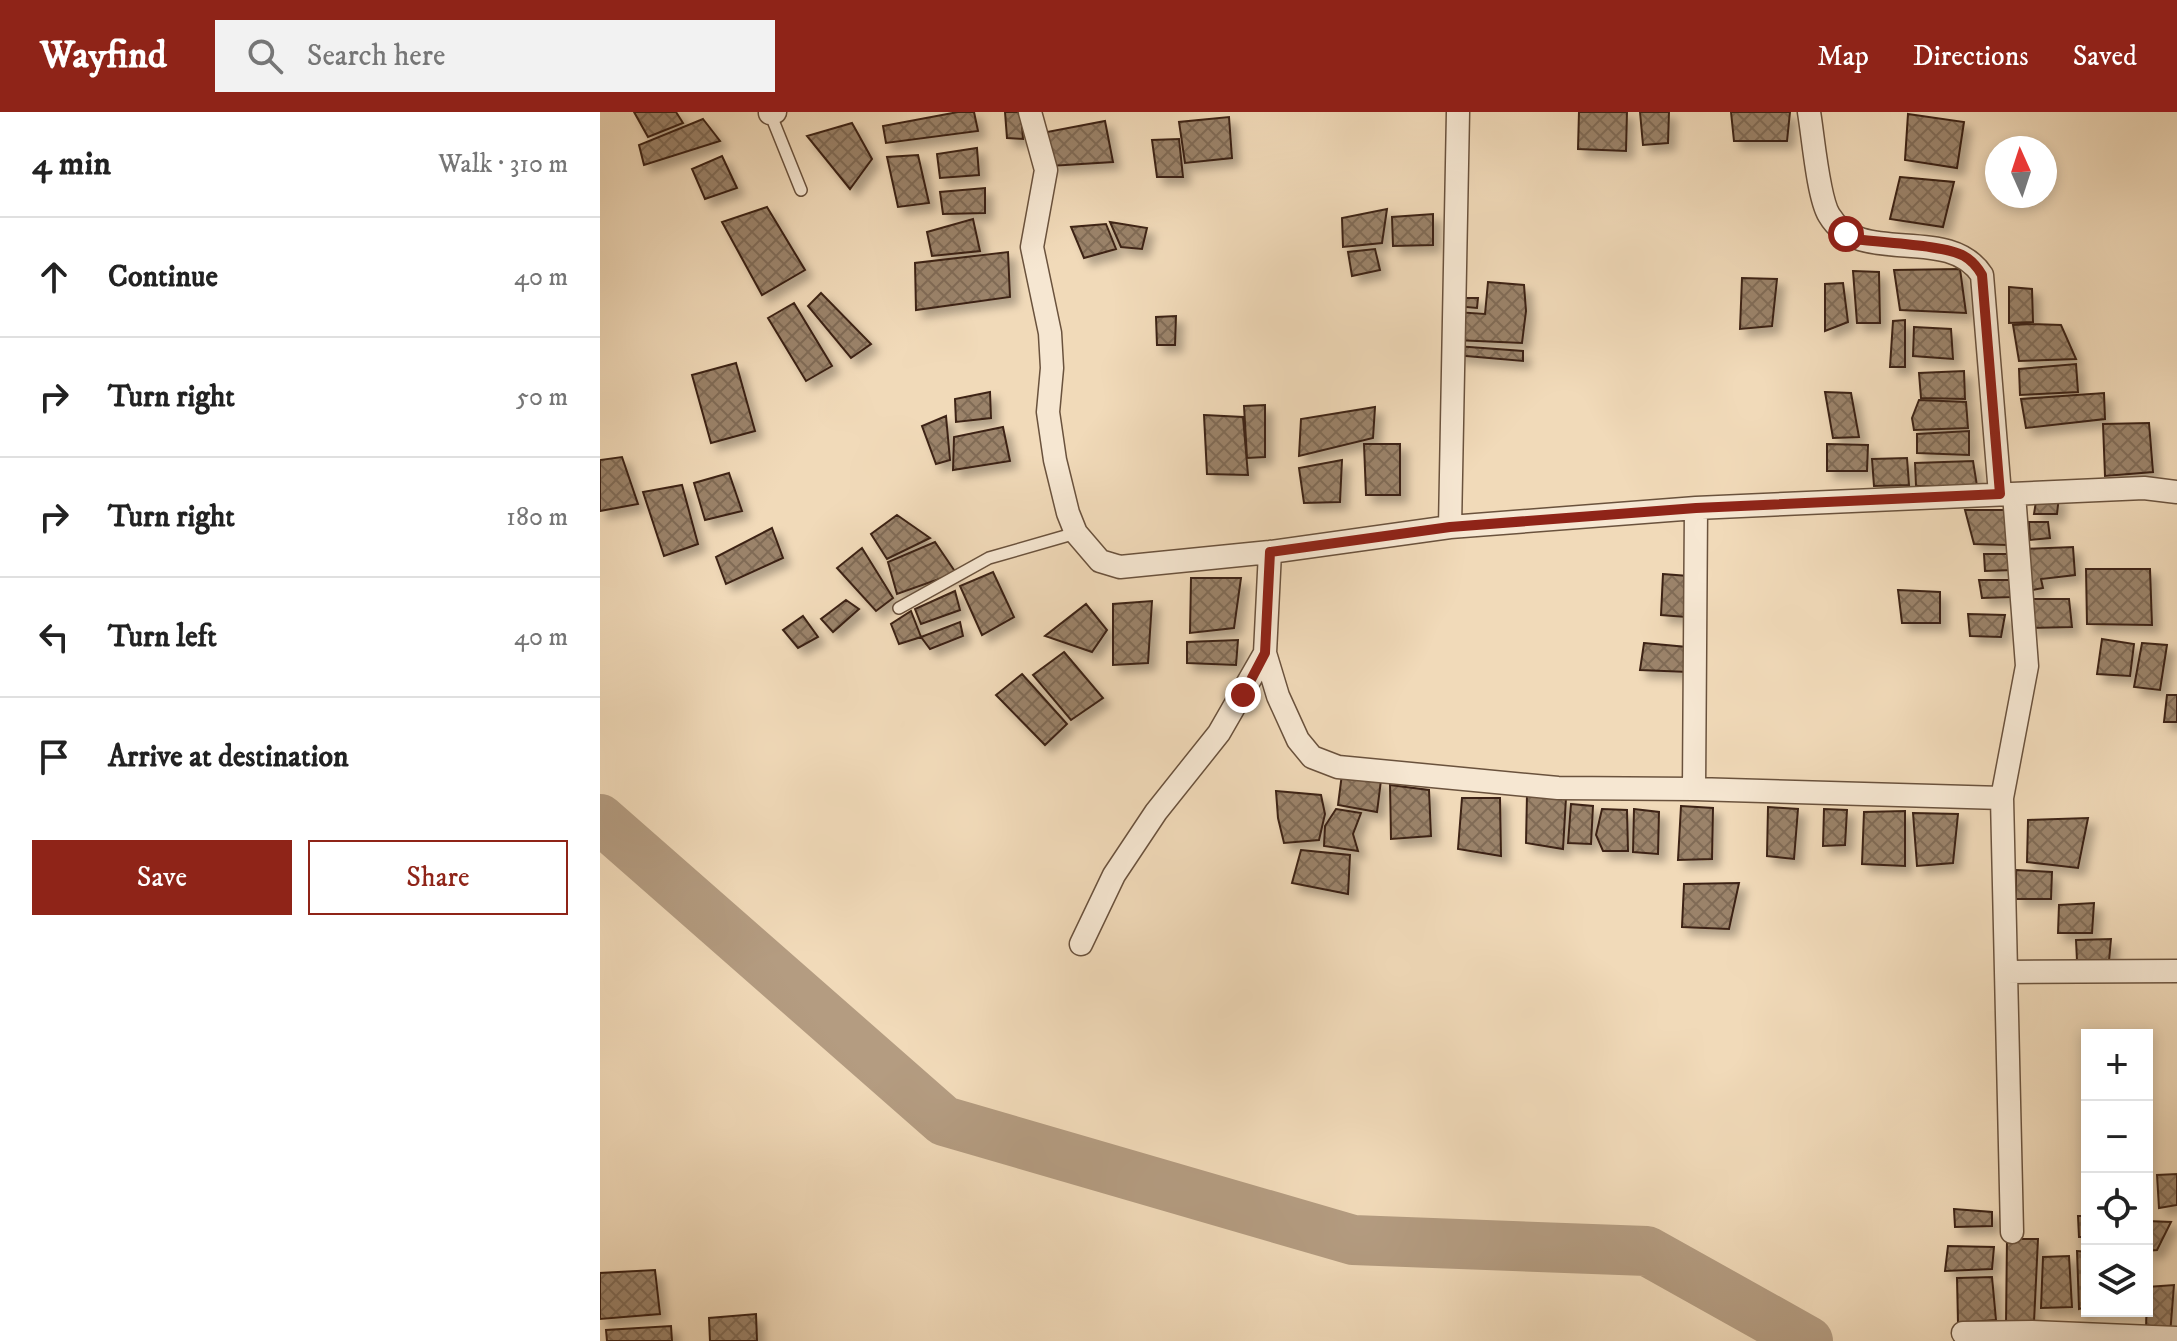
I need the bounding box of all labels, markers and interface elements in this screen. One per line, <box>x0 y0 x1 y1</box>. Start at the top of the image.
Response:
search box <box>215 20 775 92</box>
text: Wayfind <box>40 32 167 80</box>
icon: search <box>243 34 287 78</box>
text: Search here <box>307 38 445 75</box>
text: Map <box>1817 39 1869 74</box>
text: Directions <box>1913 39 2029 74</box>
text: Saved <box>2073 39 2137 74</box>
north arrow <box>1985 136 2057 208</box>
text: 4 min <box>32 143 111 185</box>
text: Walk · 310 m <box>438 148 568 181</box>
route start <box>1828 216 1864 252</box>
icon: ahead <box>32 255 76 299</box>
text: Continue <box>108 259 218 296</box>
text: 40 m <box>514 261 568 294</box>
icon: right <box>32 375 76 419</box>
text: Turn right <box>108 379 235 416</box>
text: 50 m <box>516 381 568 414</box>
icon: right <box>32 495 76 539</box>
text: Turn right <box>108 499 235 536</box>
text: 180 m <box>506 501 568 534</box>
icon: left <box>32 615 76 659</box>
text: Turn left <box>108 619 217 656</box>
text: 40 m <box>514 621 568 654</box>
route end <box>1225 677 1261 713</box>
icon: arrive <box>32 735 76 779</box>
text: Arrive at destination <box>108 739 349 776</box>
button: Save <box>32 840 292 915</box>
button: Share <box>308 840 568 915</box>
map controls <box>2081 1029 2153 1317</box>
button: + <box>2081 1029 2153 1101</box>
button: − <box>2081 1101 2153 1173</box>
button: locate <box>2081 1173 2153 1245</box>
button: layers <box>2081 1245 2153 1317</box>

